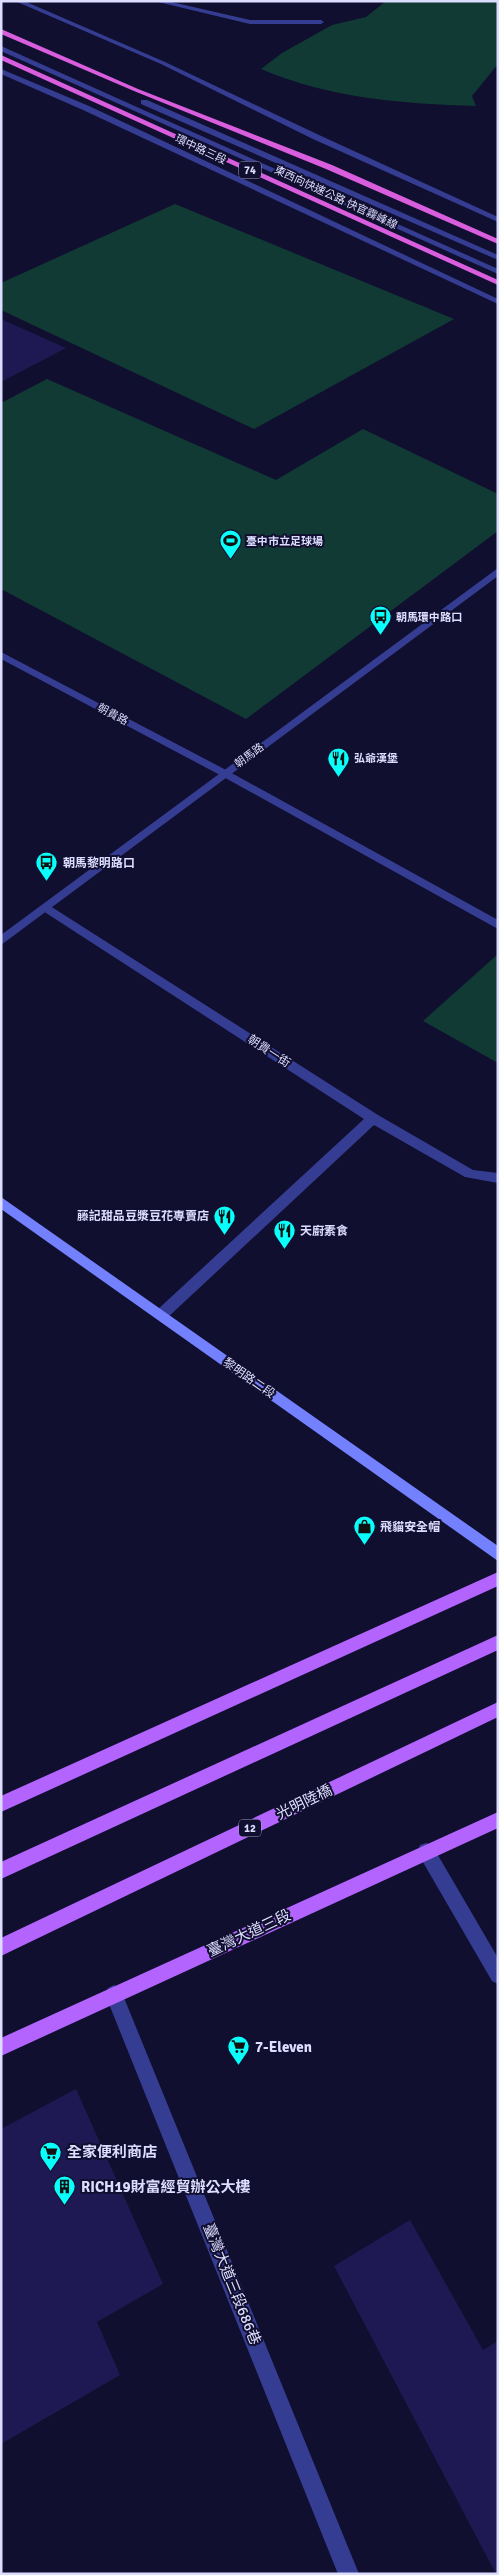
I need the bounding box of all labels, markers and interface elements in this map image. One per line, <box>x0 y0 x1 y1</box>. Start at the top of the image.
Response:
street label: 環中路三段 <box>173 132 228 167</box>
road number: 74 <box>239 162 261 178</box>
street label: 東西向快速公路 快官霧峰線 <box>272 163 399 232</box>
sports icon: 臺中市立足球場 <box>218 529 242 560</box>
place label: 臺中市立足球場 <box>246 535 323 548</box>
bus stop icon: 朝馬環中路口 <box>368 605 392 636</box>
place label: 朝馬環中路口 <box>396 611 462 624</box>
street label: 朝貴路 <box>95 701 130 728</box>
street label: 朝馬路 <box>232 740 266 770</box>
restaurant icon: 弘爺漢堡 <box>326 746 350 777</box>
place label: 弘爺漢堡 <box>354 752 398 765</box>
bus stop icon: 朝馬黎明路口 <box>35 851 59 882</box>
place label: 朝馬黎明路口 <box>63 856 135 871</box>
street label: 朝貴一街 <box>245 1032 293 1071</box>
restaurant icon: 藤記甜品豆漿豆花專賣店 <box>213 1204 237 1235</box>
place label: 藤記甜品豆漿豆花專賣店 <box>77 1209 209 1224</box>
restaurant icon: 天廚素食 <box>272 1219 296 1250</box>
place label: 天廚素食 <box>300 1224 348 1239</box>
street label: 黎明路二段 <box>220 1355 278 1402</box>
shop icon: 飛貓安全帽 <box>352 1515 376 1546</box>
place label: 飛貓安全帽 <box>380 1520 440 1535</box>
street label: 光明陸橋 <box>273 1781 335 1823</box>
road number: 12 <box>239 1820 261 1836</box>
street label: 臺灣大道三段 <box>204 1906 294 1960</box>
supermarket icon: 7-Eleven <box>227 2035 251 2066</box>
place label: 7-Eleven <box>255 2038 312 2056</box>
supermarket icon: 全家便利商店 <box>39 2140 63 2171</box>
place label: 全家便利商店 <box>67 2143 157 2161</box>
building icon: RICH19財富經貿辦公大樓 <box>53 2175 77 2206</box>
place label: RICH19財富經貿辦公大樓 <box>81 2178 251 2196</box>
street label: 臺灣大道三段686巷 <box>199 2221 265 2347</box>

